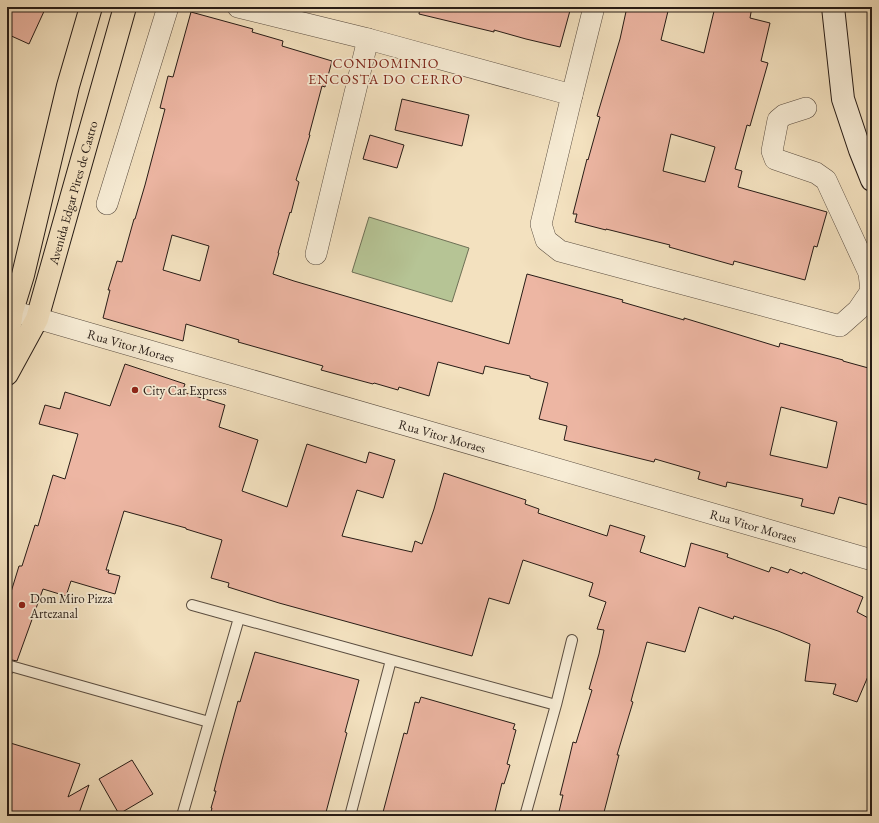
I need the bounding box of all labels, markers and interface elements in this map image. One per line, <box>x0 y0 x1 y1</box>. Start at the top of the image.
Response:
district label: CONDOMINIO ENCOSTA DO CERRO <box>308 54 464 88</box>
street label: Avenida Edgar Pires de Castro <box>44 119 102 268</box>
street label: Rua Vitor Moraes <box>85 325 176 367</box>
place label: City Car Express <box>143 382 227 399</box>
marker: City Car Express <box>130 385 140 395</box>
street label: Rua Vitor Moraes <box>397 415 488 457</box>
street label: Rua Vitor Moraes <box>708 506 799 547</box>
place label: Dom Miro Pizza Artezanal <box>29 590 113 622</box>
marker: Dom Miro Pizza Artezanal <box>17 600 27 610</box>

